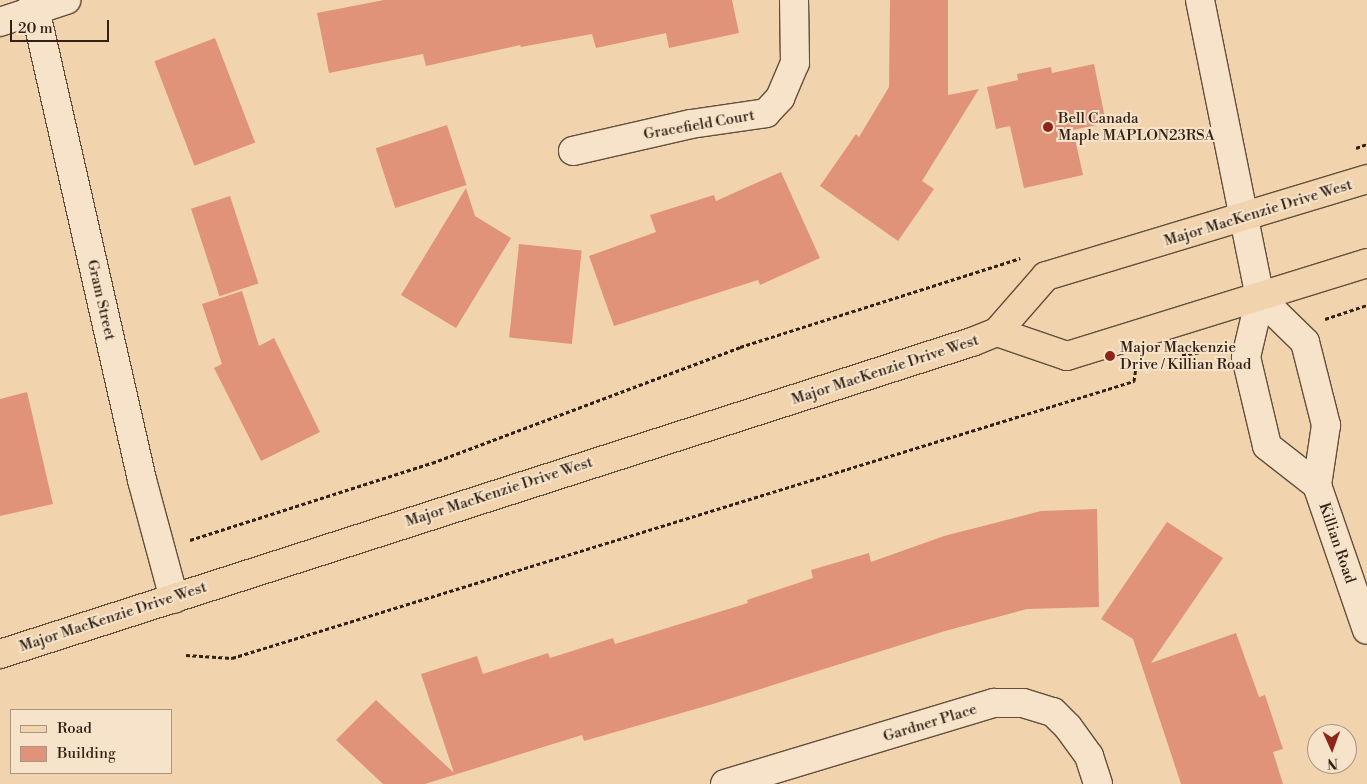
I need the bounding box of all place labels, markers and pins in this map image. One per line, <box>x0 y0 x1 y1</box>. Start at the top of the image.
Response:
place label: Bell Canada Maple MAPLON23RSA <box>1058 109 1215 144</box>
marker: Bell Canada Maple MAPLON23RSA <box>1042 121 1054 133</box>
place label: Major Mackenzie Drive / Killian Road <box>1120 338 1251 373</box>
marker: Major Mackenzie Drive / Killian Road <box>1104 350 1116 362</box>

